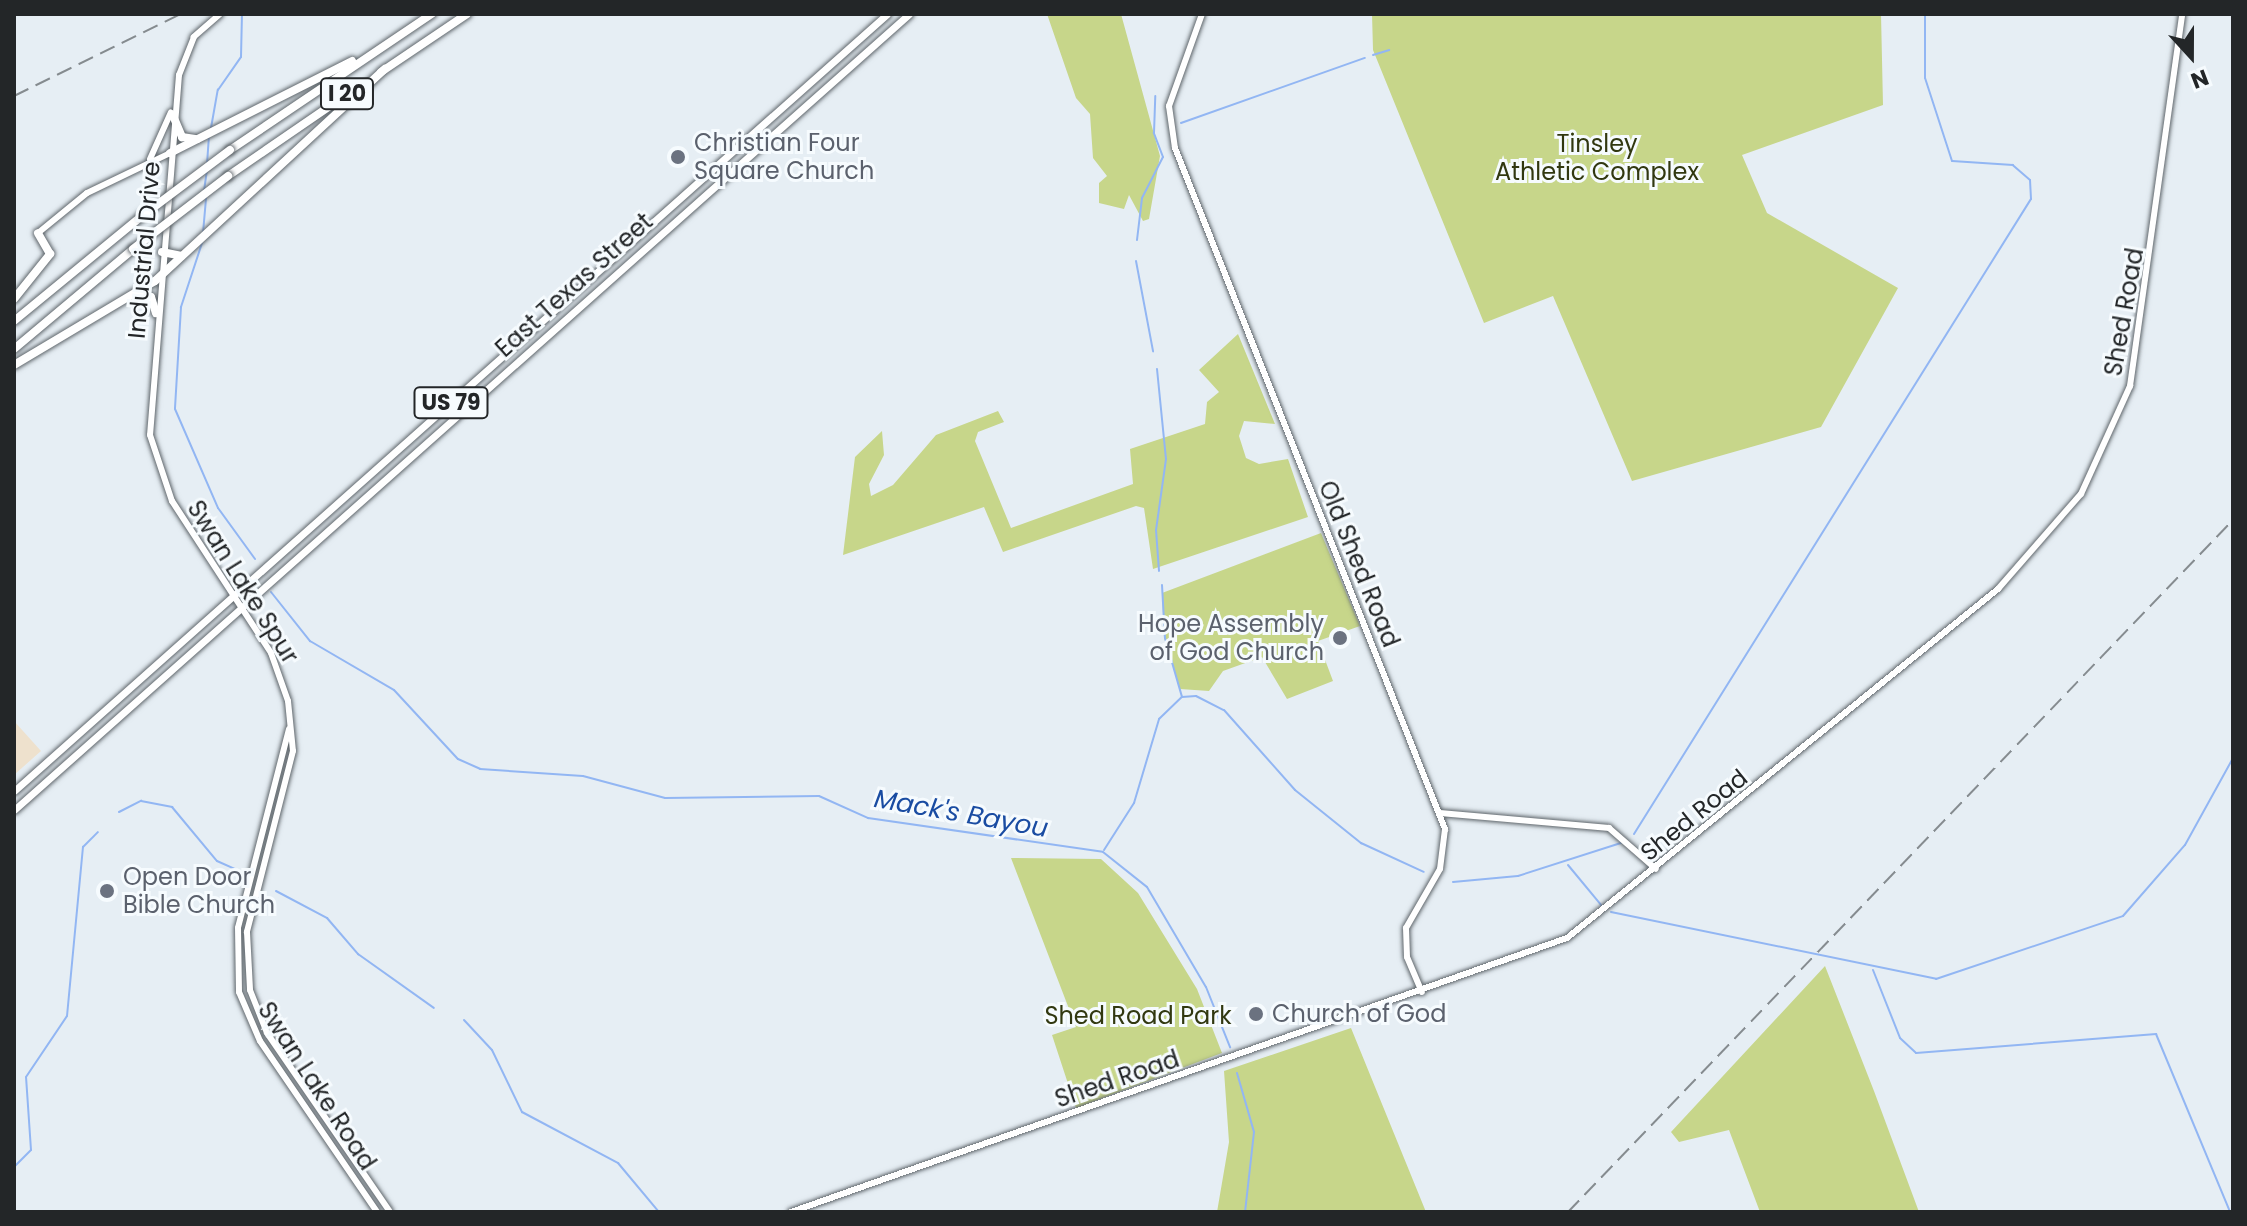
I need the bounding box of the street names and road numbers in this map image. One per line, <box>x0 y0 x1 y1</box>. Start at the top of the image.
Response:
road number: I 20 <box>319 76 375 112</box>
street label: Industrial Drive <box>122 160 166 340</box>
street label: East Texas Street <box>490 207 658 363</box>
street label: Shed Road <box>2099 246 2149 378</box>
road number: US 79 <box>413 385 489 421</box>
street label: Old Shed Road <box>1313 477 1405 651</box>
street label: Swan Lake Spur <box>181 495 305 669</box>
street label: Shed Road <box>1635 763 1753 867</box>
street label: Swan Lake Road <box>252 997 382 1175</box>
street label: Shed Road <box>1051 1044 1183 1114</box>

